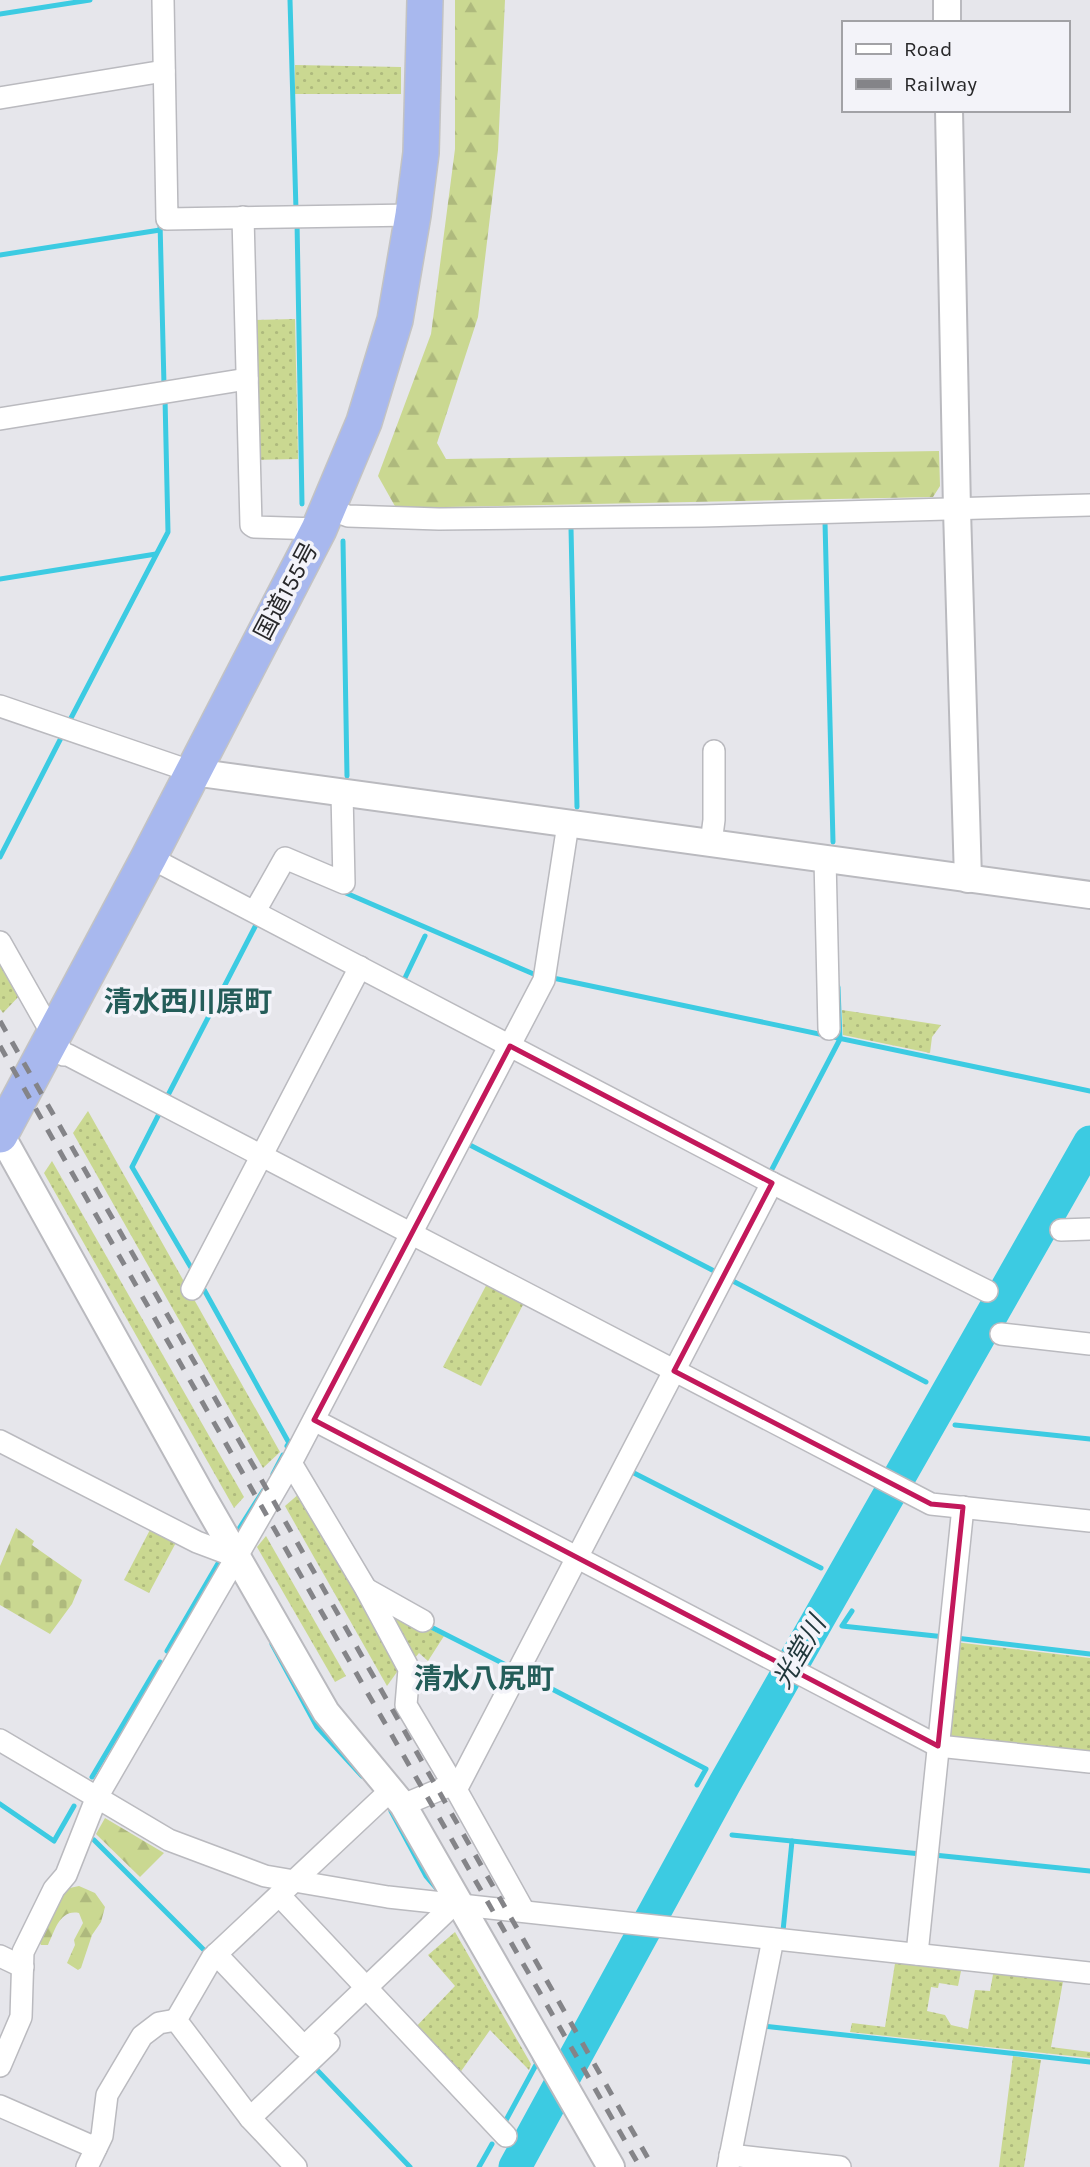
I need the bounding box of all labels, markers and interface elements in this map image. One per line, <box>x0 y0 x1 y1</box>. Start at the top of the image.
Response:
legend <box>842 21 1069 112</box>
text: Road <box>904 37 952 61</box>
text: Railway <box>904 72 977 96</box>
street label: 国道155号 <box>249 537 323 645</box>
district label: 清水西川原町 <box>104 985 272 1018</box>
water label: 光堂川 <box>767 1608 834 1694</box>
district label: 清水八尻町 <box>414 1662 554 1695</box>

